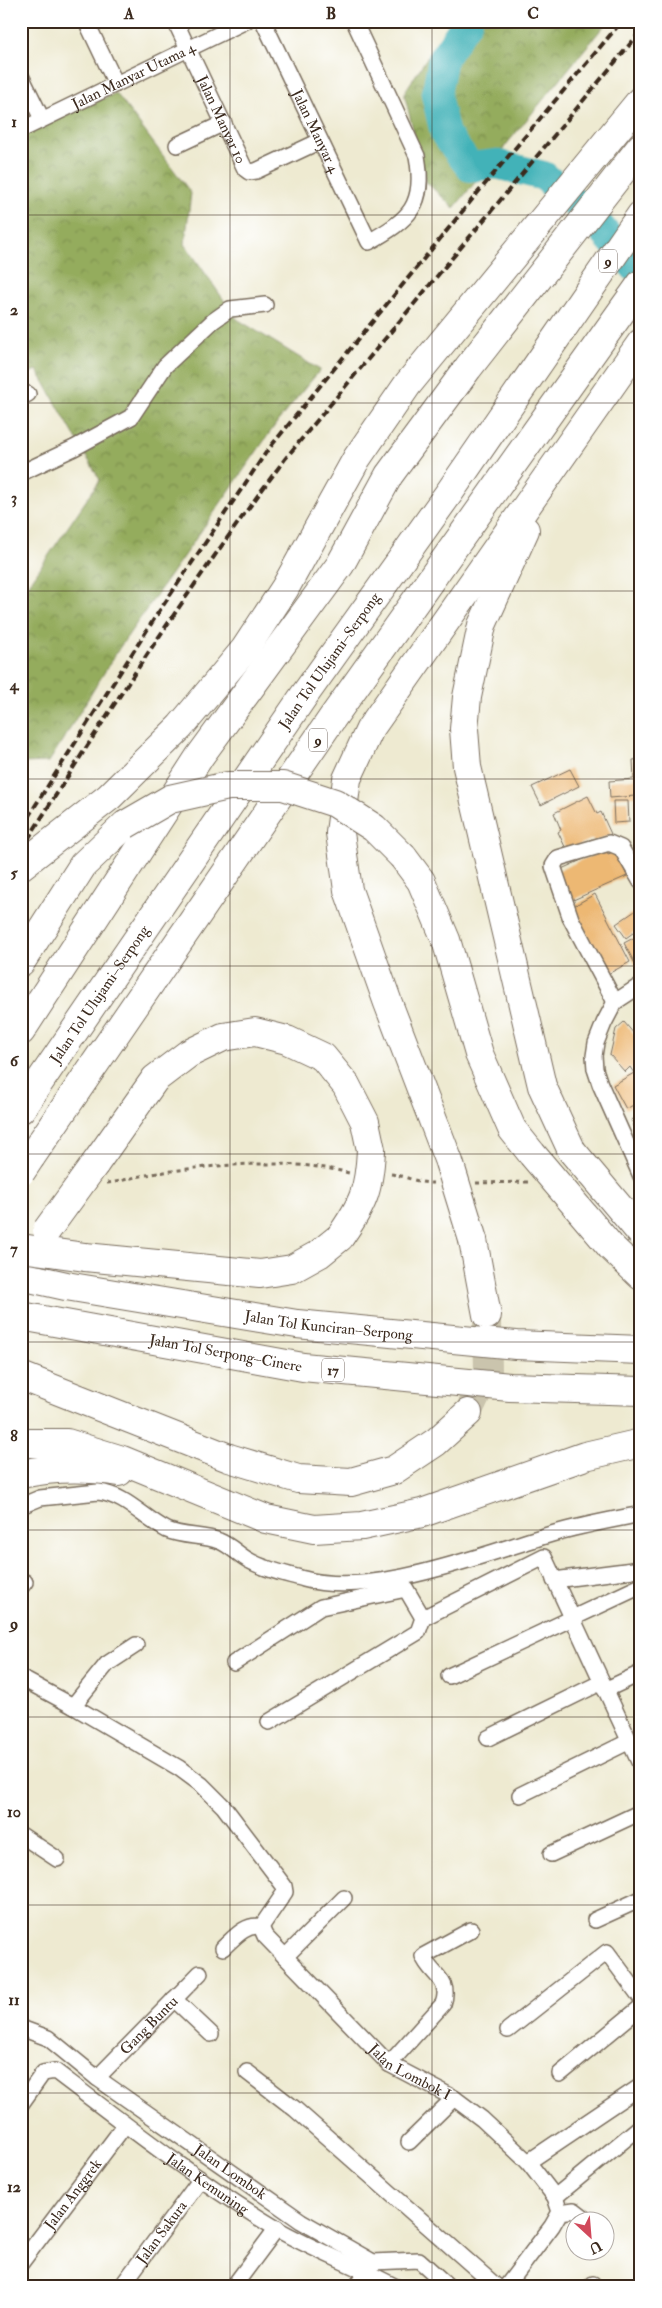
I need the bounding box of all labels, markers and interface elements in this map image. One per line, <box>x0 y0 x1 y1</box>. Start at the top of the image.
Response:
text: A <box>123 4 135 24</box>
text: B <box>326 4 336 24</box>
text: C <box>527 4 539 24</box>
street label: Jalan Manyar Utama 4 <box>68 38 199 115</box>
street label: Jalan Manyar 10 <box>191 72 250 167</box>
street label: Jalan Manyar 4 <box>286 85 344 177</box>
text: 1 <box>11 112 17 132</box>
road number: 9 <box>599 250 617 272</box>
text: 2 <box>10 300 18 320</box>
text: 3 <box>11 488 17 508</box>
street label: Jalan Tol Ulujami–Serpong <box>274 588 385 735</box>
text: 4 <box>9 675 20 695</box>
road number: 9 <box>309 728 327 752</box>
text: 5 <box>10 863 18 883</box>
street label: Jalan Tol Ulujami–Serpong <box>45 921 154 1069</box>
text: 6 <box>10 1051 20 1071</box>
text: 7 <box>10 1239 18 1259</box>
street label: Jalan Tol Kunciran–Serpong <box>242 1306 414 1345</box>
street label: Jalan Tol Serpong–Cinere <box>147 1330 303 1377</box>
road number: 17 <box>322 1358 344 1382</box>
text: 8 <box>10 1426 18 1446</box>
text: 9 <box>8 1614 18 1634</box>
text: 10 <box>7 1802 21 1822</box>
text: 11 <box>8 1990 20 2010</box>
street label: Gang Buntu <box>116 1992 182 2059</box>
street label: Jalan Lombok I <box>363 2039 454 2105</box>
street label: Jalan Lombok <box>189 2139 270 2204</box>
street label: Jalan Kemuning <box>161 2149 253 2219</box>
street label: Jalan Anggrek <box>40 2155 106 2235</box>
text: 12 <box>7 2177 21 2197</box>
street label: Jalan Sakura <box>132 2197 192 2269</box>
north arrow <box>564 2210 614 2260</box>
text: U <box>586 2237 604 2258</box>

